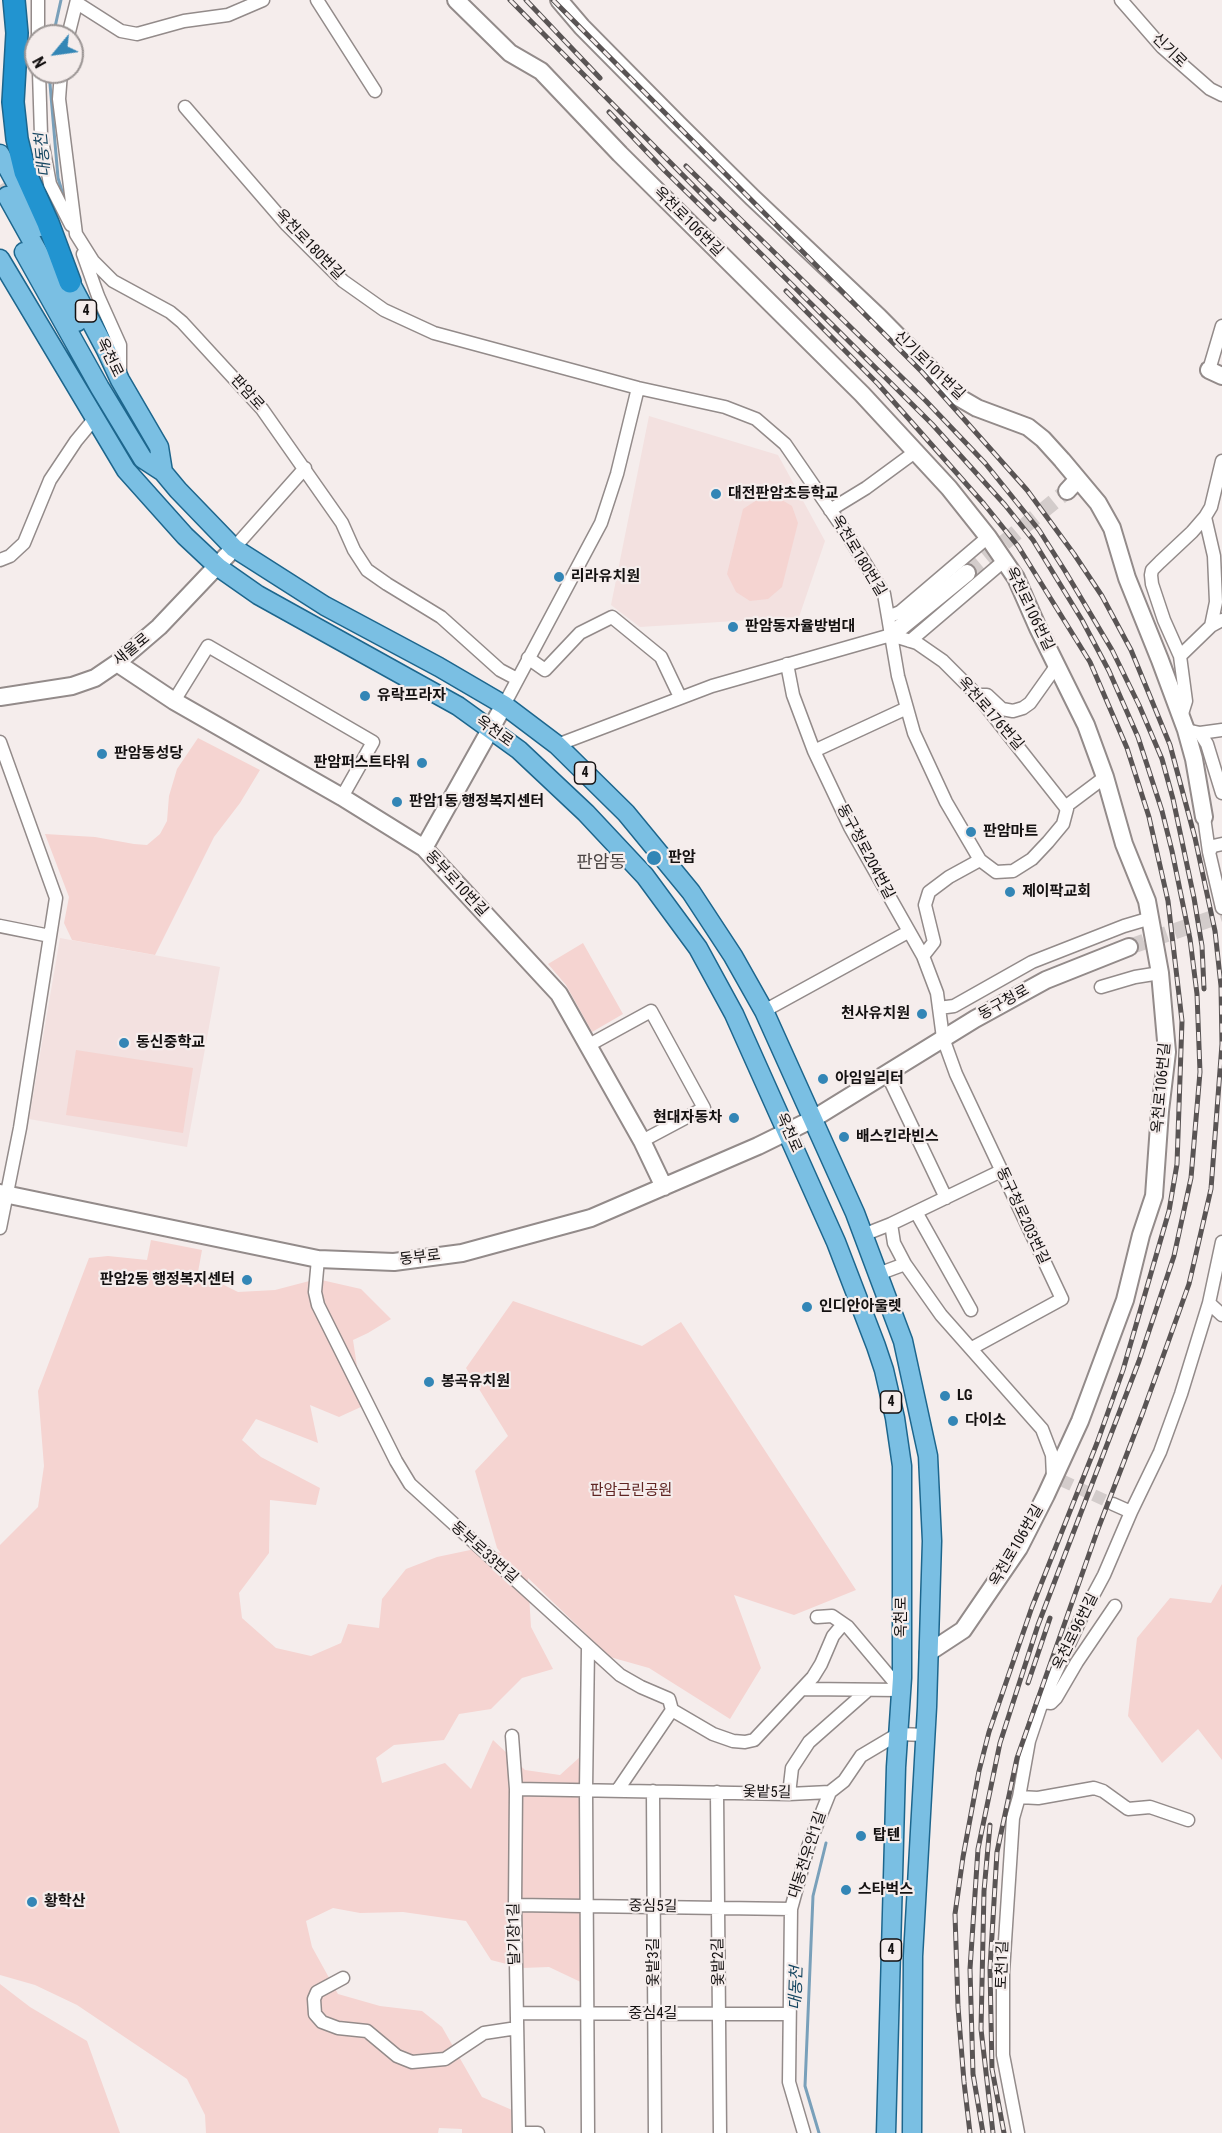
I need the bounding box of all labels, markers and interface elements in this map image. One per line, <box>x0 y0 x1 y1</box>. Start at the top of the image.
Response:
north arrow <box>24 24 84 84</box>
street label: 신기로 <box>1148 30 1190 72</box>
text: N <box>29 53 50 71</box>
water label: 대동천 <box>32 132 56 178</box>
street label: 옥천로106번길 <box>649 183 727 261</box>
street label: 옥천로180번길 <box>271 206 347 284</box>
road number: 4 <box>76 300 97 322</box>
street label: 신기로101번길 <box>890 328 968 404</box>
street label: 옥천로 <box>92 335 126 381</box>
street label: 판암로 <box>226 372 268 414</box>
place label: 대전판암초등학교 <box>728 485 838 503</box>
marker: 대전판암초등학교 <box>709 487 723 501</box>
street label: 옥천로180번길 <box>827 512 889 600</box>
street label: 옥천로106번길 <box>1001 564 1057 654</box>
place label: 리라유치원 <box>571 568 640 586</box>
marker: 리라유치원 <box>552 570 566 584</box>
place label: 판암동자율방범대 <box>745 618 855 636</box>
marker: 판암동자율방범대 <box>726 620 740 634</box>
street label: 새울로 <box>110 630 154 670</box>
street label: 옥천로176번길 <box>953 674 1027 754</box>
place label: 유락프라자 <box>377 687 446 705</box>
marker: 유락프라자 <box>358 689 372 703</box>
street label: 옥천로 <box>472 713 516 751</box>
place label: 판암동성당 <box>114 745 183 763</box>
marker: 판암동성당 <box>95 747 109 761</box>
place label: 판암퍼스트타워 <box>313 754 410 772</box>
marker: 판암퍼스트타워 <box>415 756 429 770</box>
road number: 4 <box>574 762 596 784</box>
place label: 판암1동 행정복지센터 <box>409 793 544 811</box>
marker: 판암1동 행정복지센터 <box>390 795 404 809</box>
street label: 동구청로204번길 <box>832 801 898 903</box>
place label: 판암마트 <box>983 823 1038 841</box>
marker: 판암마트 <box>964 825 978 839</box>
street label: 동부로10번길 <box>421 847 491 921</box>
marker: 판암 <box>645 849 663 867</box>
place label: 판암 <box>668 849 696 867</box>
district label: 판암동 <box>576 852 626 874</box>
place label: 제이팍교회 <box>1022 883 1091 901</box>
marker: 제이팍교회 <box>1003 885 1017 899</box>
street label: 동구청로 <box>975 982 1033 1024</box>
place label: 천사유치원 <box>841 1005 910 1023</box>
marker: 천사유치원 <box>915 1007 929 1021</box>
place label: 동신중학교 <box>136 1034 205 1052</box>
marker: 동신중학교 <box>117 1036 131 1050</box>
street label: 옥천로106번길 <box>1149 1042 1175 1134</box>
place label: 아임일리터 <box>835 1070 904 1088</box>
marker: 아임일리터 <box>816 1072 830 1086</box>
place label: 현대자동차 <box>653 1109 722 1127</box>
street label: 옥천로 <box>771 1110 805 1156</box>
marker: 현대자동차 <box>727 1111 741 1125</box>
place label: 배스킨라빈스 <box>856 1128 939 1146</box>
marker: 배스킨라빈스 <box>837 1130 851 1144</box>
street label: 동구청로203번길 <box>992 1165 1052 1267</box>
street label: 동부로 <box>398 1247 442 1269</box>
place label: 판암2동 행정복지센터 <box>100 1271 235 1289</box>
marker: 판암2동 행정복지센터 <box>240 1273 254 1287</box>
place label: 인디안아울렛 <box>819 1298 902 1316</box>
marker: 인디안아울렛 <box>800 1300 814 1314</box>
place label: 봉곡유치원 <box>441 1373 510 1391</box>
marker: 봉곡유치원 <box>422 1375 436 1389</box>
place label: LG <box>957 1387 972 1405</box>
marker: LG <box>938 1389 952 1403</box>
road number: 4 <box>880 1391 902 1413</box>
place label: 다이소 <box>965 1412 1006 1430</box>
marker: 다이소 <box>946 1414 960 1428</box>
park label: 판암근린공원 <box>590 1482 672 1500</box>
street label: 옥천로106번길 <box>986 1502 1048 1590</box>
street label: 동부로33번길 <box>447 1518 521 1588</box>
street label: 옥천로96번길 <box>1050 1590 1102 1674</box>
street label: 옥천로 <box>893 1596 911 1638</box>
street label: 옻밭5길 <box>742 1784 792 1802</box>
street label: 대동천우안1길 <box>786 1809 830 1901</box>
place label: 탑텐 <box>873 1827 901 1845</box>
marker: 탑텐 <box>854 1829 868 1843</box>
place label: 스타벅스 <box>858 1881 913 1899</box>
marker: 스타벅스 <box>839 1883 853 1897</box>
place label: 황학산 <box>44 1893 85 1911</box>
marker: 황학산 <box>25 1895 39 1909</box>
street label: 중심5길 <box>628 1898 678 1916</box>
street label: 달기장1길 <box>505 1903 525 1965</box>
street label: 옻밭2길 <box>710 1937 728 1987</box>
street label: 옻밭3길 <box>645 1938 663 1986</box>
road number: 4 <box>880 1939 902 1961</box>
street label: 토천1길 <box>993 1940 1013 1990</box>
water label: 대동천 <box>787 1966 807 2010</box>
street label: 중심4길 <box>629 2005 677 2023</box>

